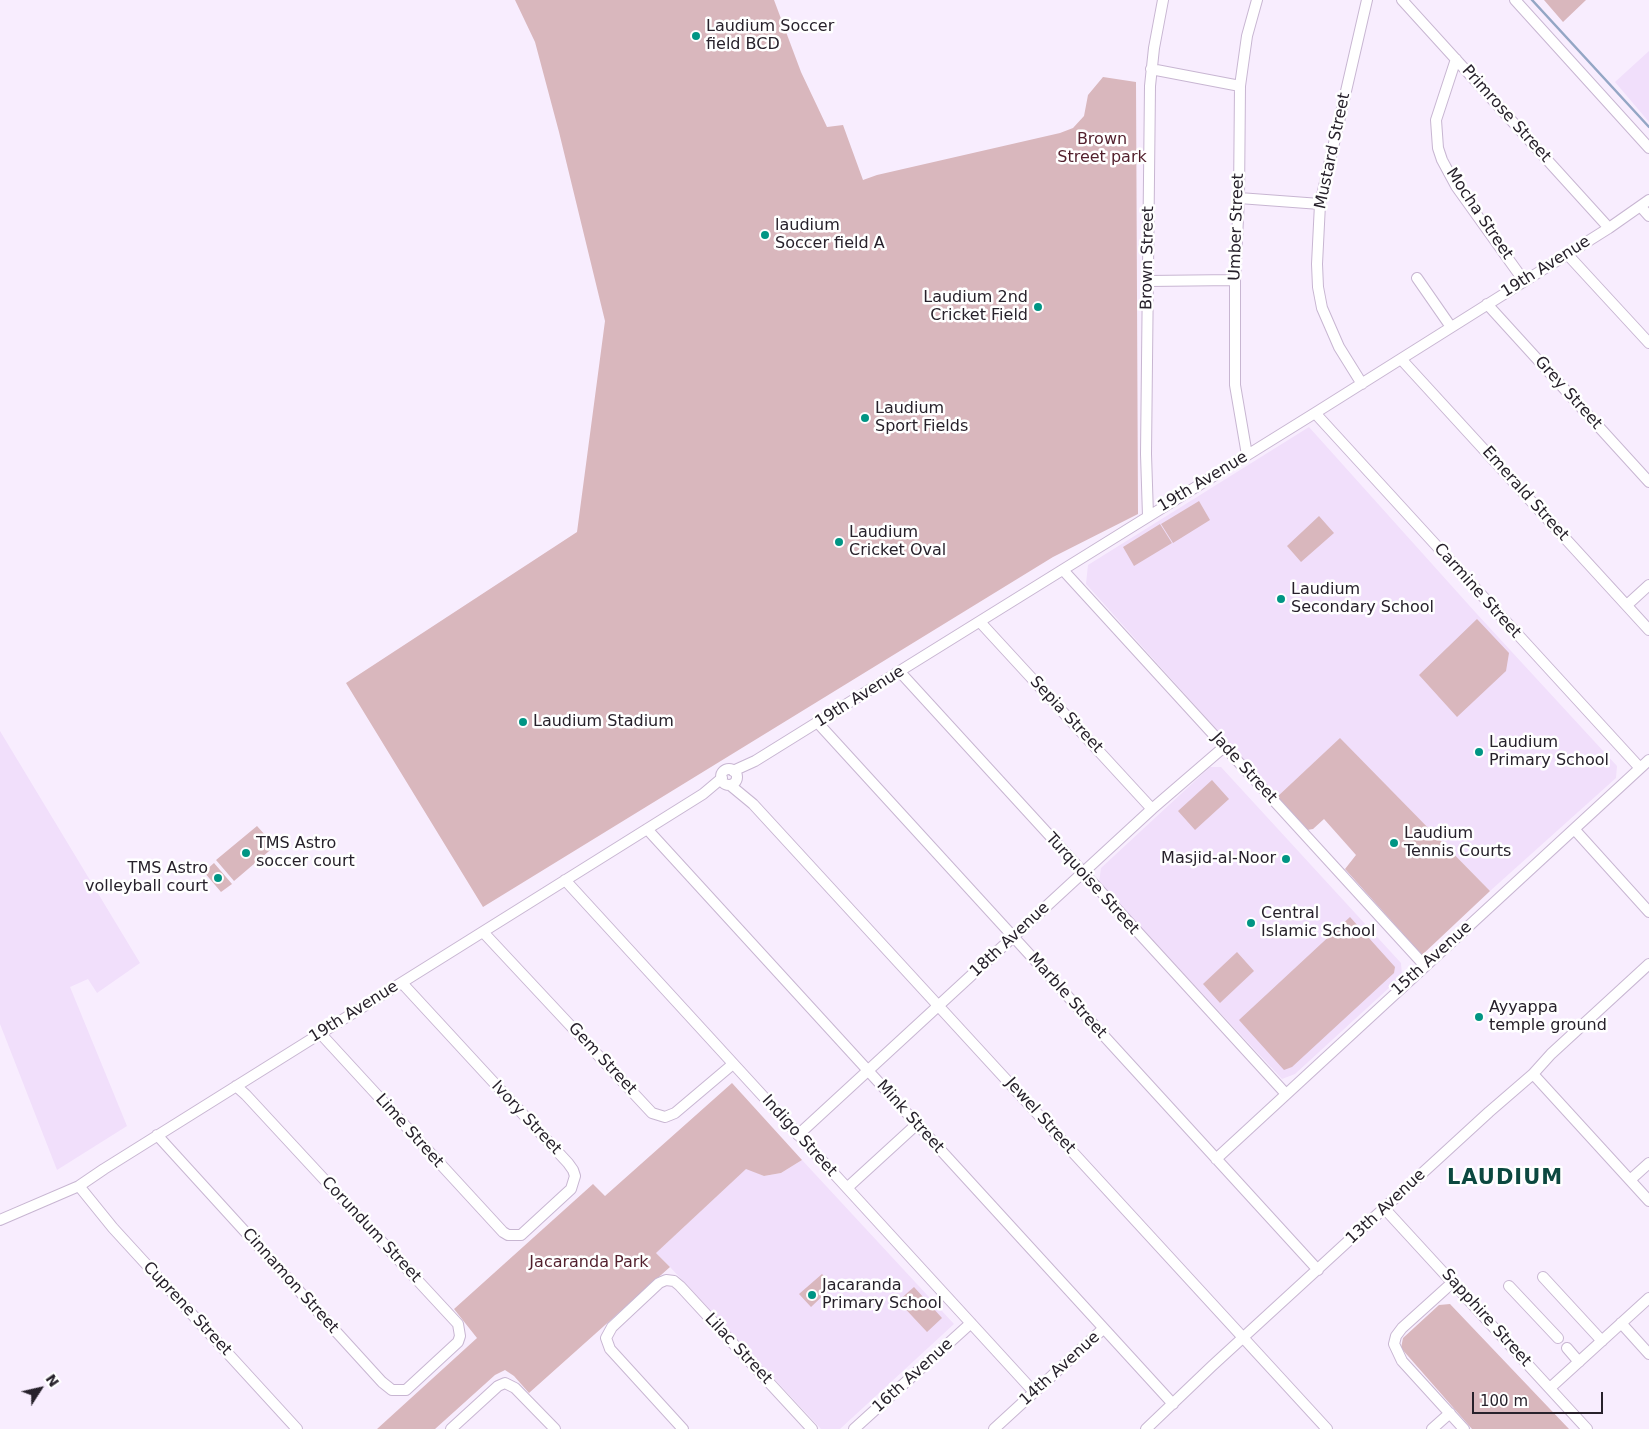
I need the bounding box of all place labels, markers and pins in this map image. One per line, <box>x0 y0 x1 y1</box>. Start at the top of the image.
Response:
place label: Laudium Soccer field BCD <box>706 17 834 55</box>
marker: Laudium Soccer field BCD <box>690 30 702 42</box>
place label: laudium Soccer field A <box>775 216 885 254</box>
marker: laudium Soccer field A <box>759 229 771 241</box>
place label: Laudium 2nd Cricket Field <box>923 288 1028 326</box>
marker: Laudium 2nd Cricket Field <box>1032 301 1044 313</box>
place label: Laudium Sport Fields <box>875 399 968 437</box>
marker: Laudium Sport Fields <box>859 412 871 424</box>
place label: Laudium Cricket Oval <box>849 523 946 561</box>
marker: Laudium Cricket Oval <box>833 536 845 548</box>
place label: Laudium Secondary School <box>1291 580 1434 618</box>
marker: Laudium Secondary School <box>1275 593 1287 605</box>
place label: Laudium Stadium <box>533 712 674 732</box>
marker: Laudium Stadium <box>517 716 529 728</box>
place label: Laudium Primary School <box>1489 733 1609 771</box>
marker: Laudium Primary School <box>1473 746 1485 758</box>
place label: Laudium Tennis Courts <box>1404 824 1511 862</box>
place label: TMS Astro soccer court <box>256 834 355 872</box>
marker: Laudium Tennis Courts <box>1388 837 1400 849</box>
marker: TMS Astro soccer court <box>240 847 252 859</box>
place label: Masjid-al-Noor <box>1161 849 1276 869</box>
marker: Masjid-al-Noor <box>1280 853 1292 865</box>
place label: TMS Astro volleyball court <box>85 859 208 897</box>
marker: TMS Astro volleyball court <box>212 872 224 884</box>
place label: Central Islamic School <box>1261 904 1375 942</box>
marker: Central Islamic School <box>1245 917 1257 929</box>
place label: Ayyappa temple ground <box>1489 998 1607 1036</box>
marker: Ayyappa temple ground <box>1473 1011 1485 1023</box>
place label: Jacaranda Primary School <box>822 1276 942 1314</box>
marker: Jacaranda Primary School <box>806 1289 818 1301</box>

